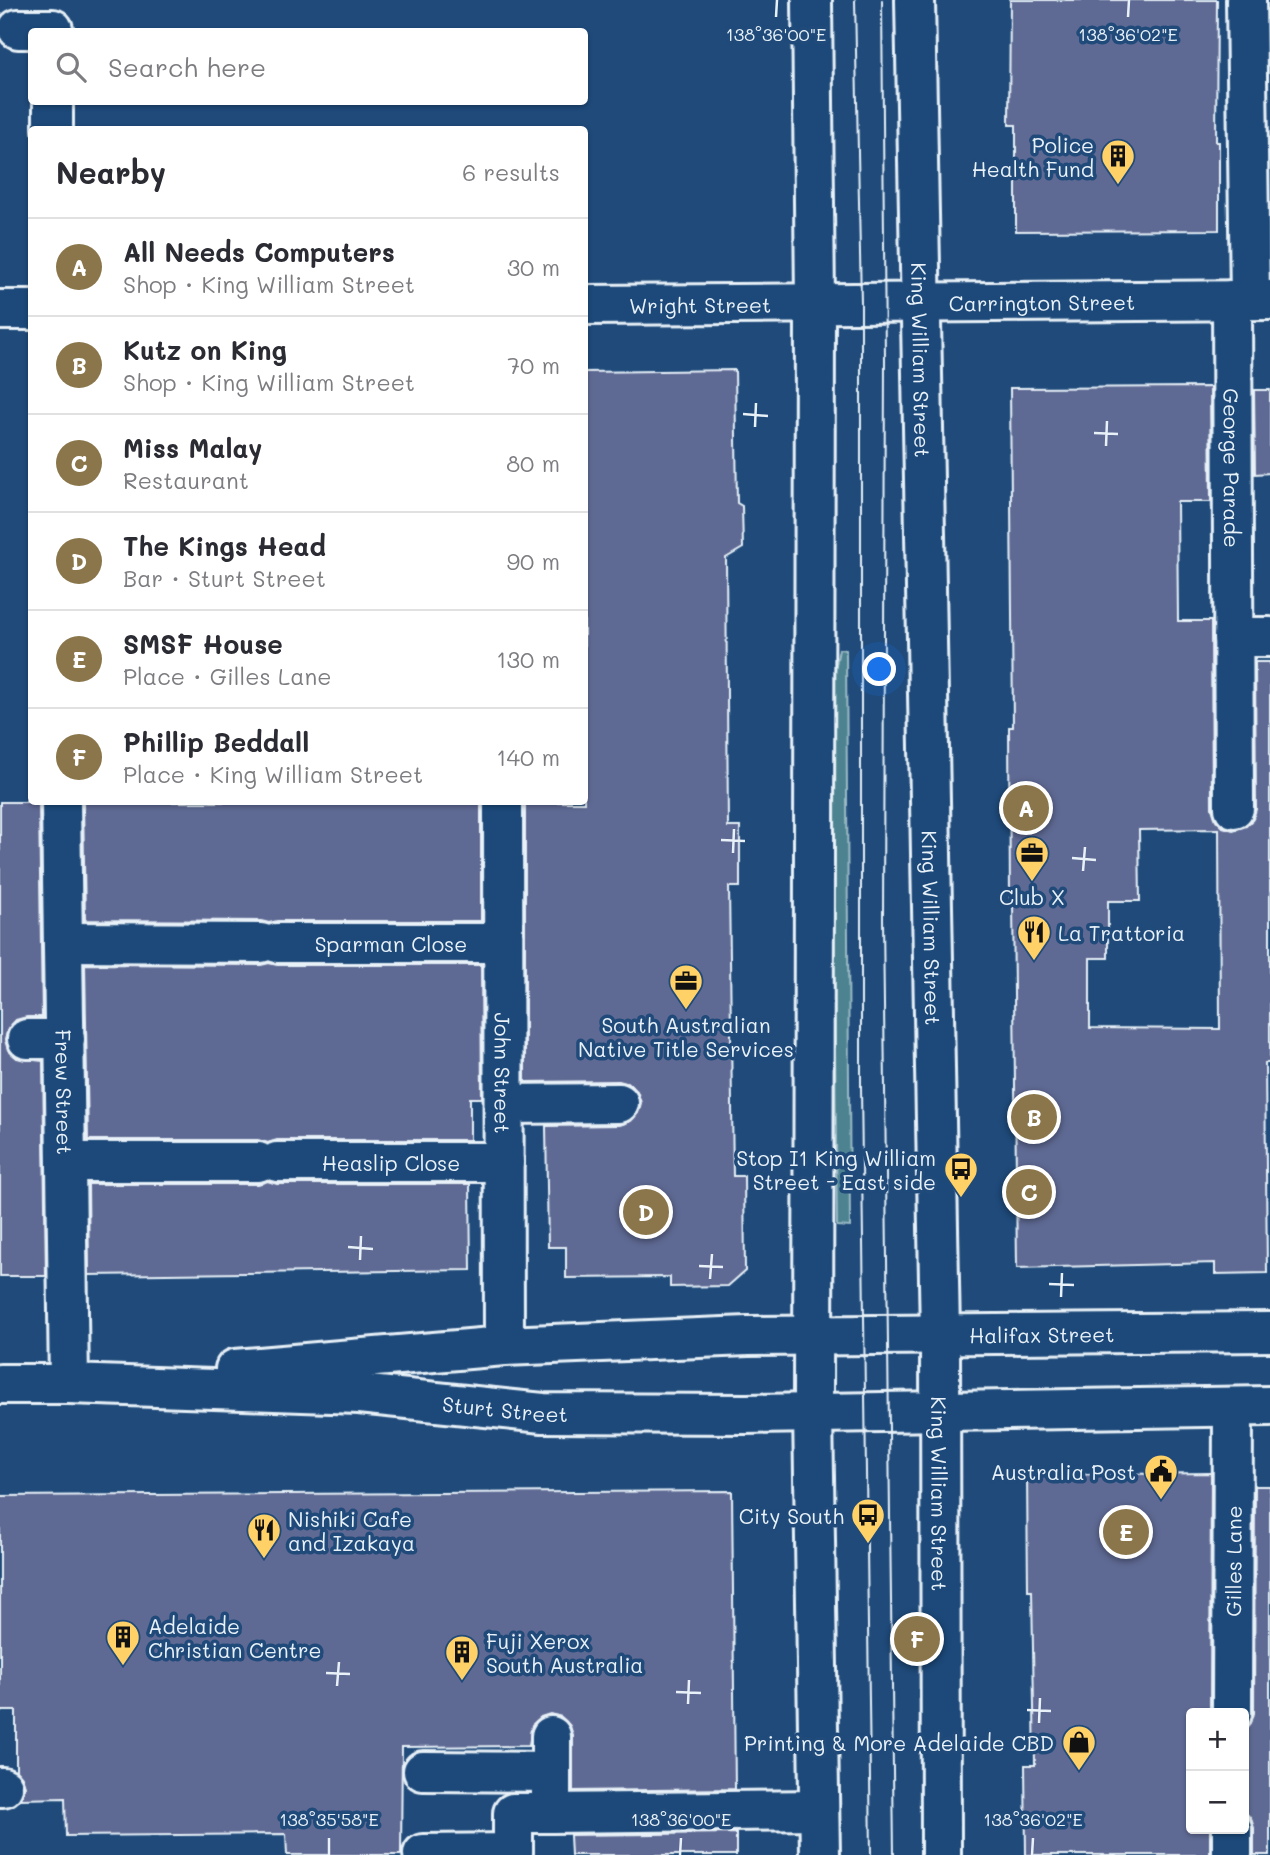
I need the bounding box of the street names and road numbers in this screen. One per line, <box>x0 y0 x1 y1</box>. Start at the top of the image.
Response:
street label: King William Street <box>906 262 937 458</box>
street label: Carrington Street <box>949 287 1135 316</box>
street label: Wright Street <box>629 290 771 318</box>
street label: George Parade <box>1219 388 1246 548</box>
street label: King William Street <box>917 830 948 1026</box>
street label: Sparman Close <box>315 930 467 957</box>
street label: John Street <box>490 1012 517 1134</box>
street label: Frew Street <box>51 1029 79 1155</box>
street label: Heaslip Close <box>322 1149 460 1176</box>
street label: Halifax Street <box>969 1320 1115 1348</box>
street label: Sturt Street <box>441 1389 568 1427</box>
street label: King William Street <box>927 1396 954 1591</box>
street label: Gilles Lane <box>1219 1505 1246 1617</box>

